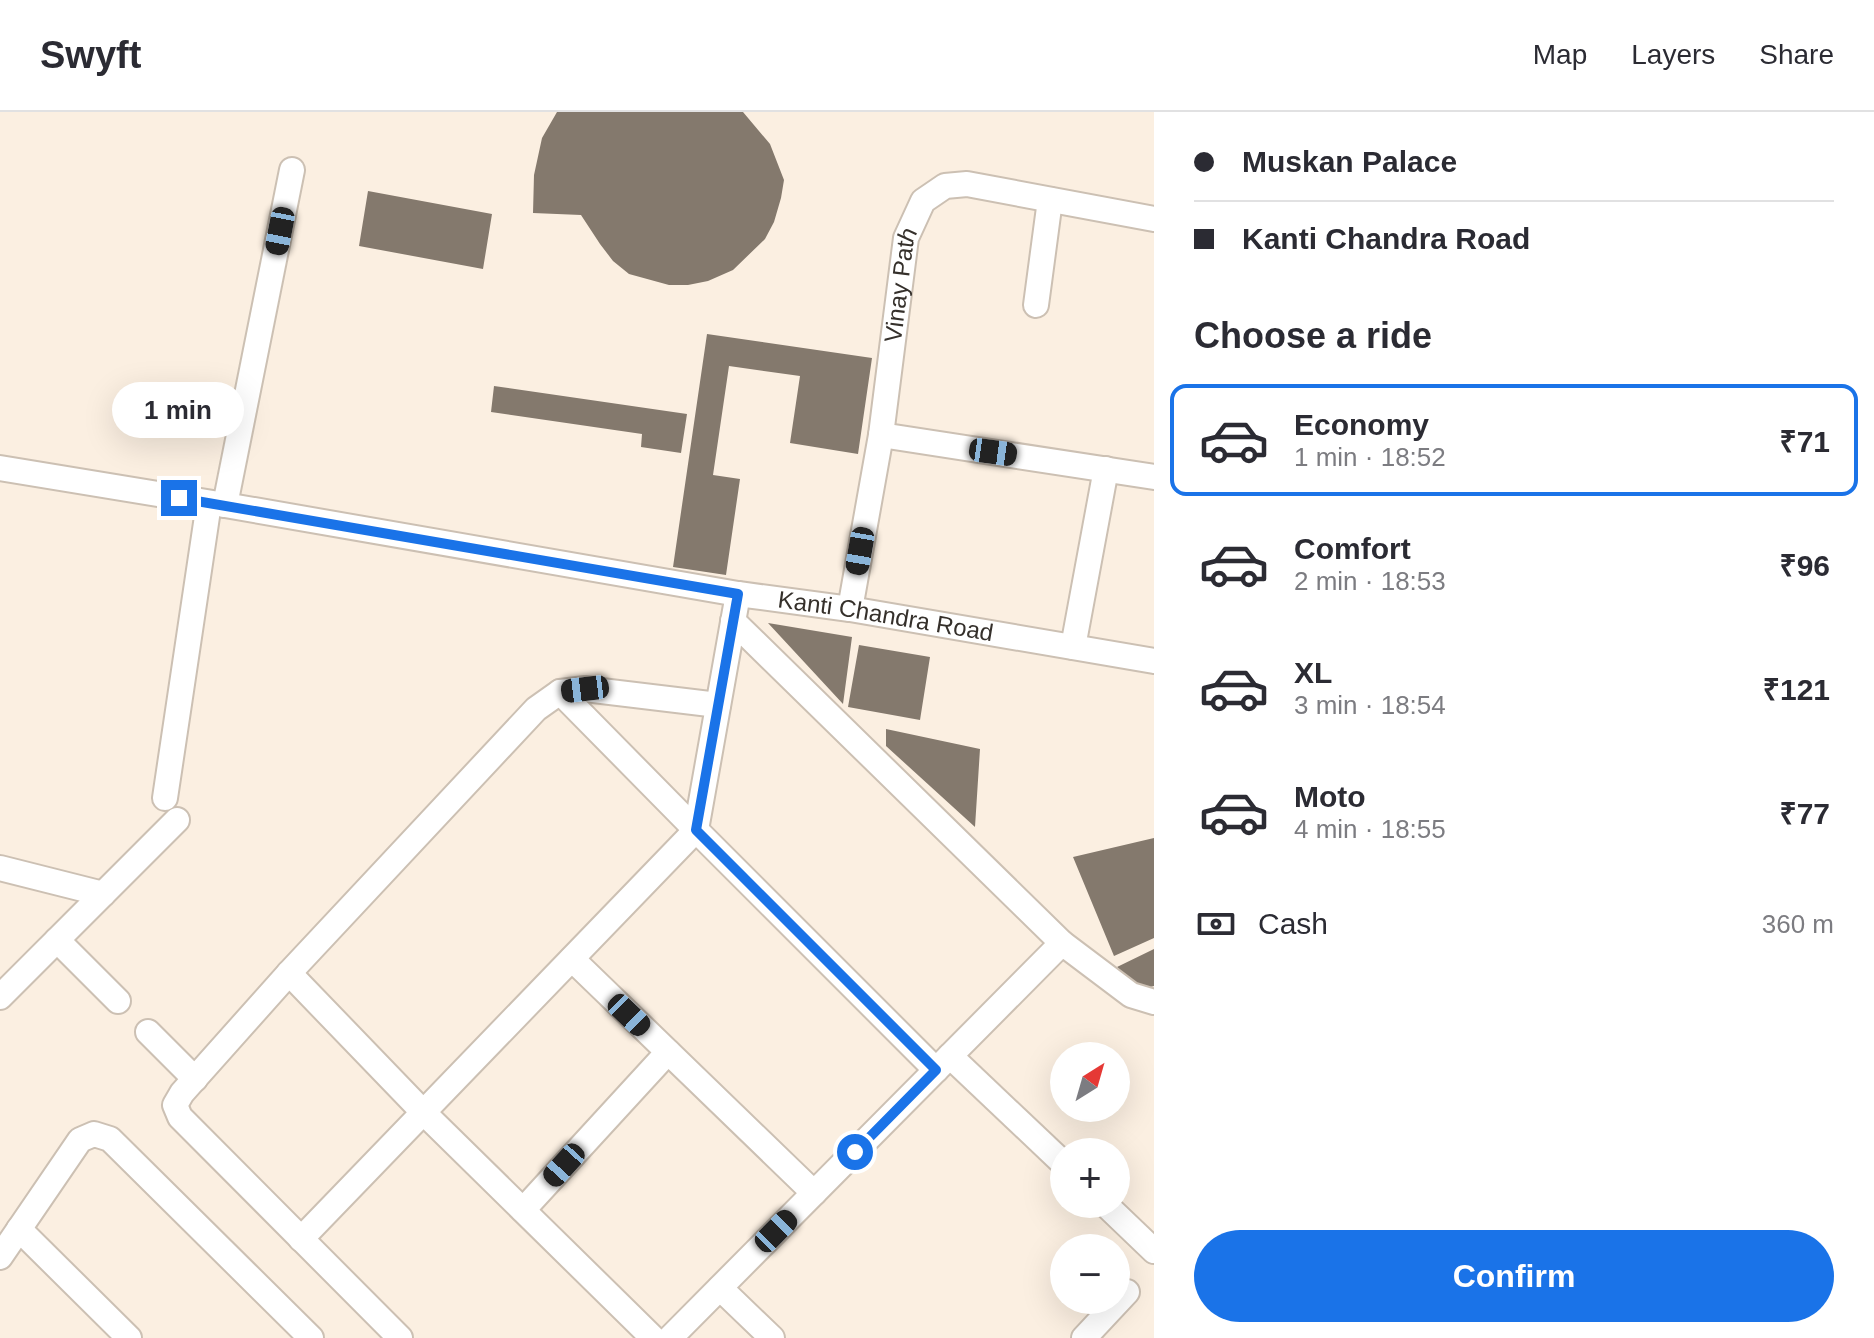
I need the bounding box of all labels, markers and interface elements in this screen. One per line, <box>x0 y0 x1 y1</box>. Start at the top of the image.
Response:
text: Swyft <box>40 34 141 76</box>
text: Map <box>1533 39 1587 70</box>
text: Layers <box>1631 39 1715 70</box>
text: Share <box>1759 39 1834 70</box>
text: Muskan Palace <box>1242 145 1457 178</box>
car <box>264 205 296 257</box>
text: Kanti Chandra Road <box>1242 222 1530 255</box>
street label: Vinay Path <box>879 223 922 344</box>
text: Choose a ride <box>1194 315 1432 356</box>
callout: 1 min <box>113 382 245 438</box>
text: 1 min <box>144 395 212 425</box>
icon: car <box>1198 404 1270 476</box>
text: Economy <box>1294 408 1429 441</box>
text: ₹71 <box>1779 425 1830 458</box>
car <box>968 437 1018 467</box>
text: 1 min · 18:52 <box>1294 442 1446 472</box>
route end <box>161 480 197 516</box>
car <box>844 525 876 577</box>
icon: car <box>1198 528 1270 600</box>
text: Comfort <box>1294 532 1411 565</box>
text: ₹96 <box>1779 549 1830 582</box>
text: 2 min · 18:53 <box>1294 566 1446 596</box>
street label: Kanti Chandra Road <box>776 585 995 646</box>
icon: car <box>1198 652 1270 724</box>
text: XL <box>1294 656 1332 689</box>
text: ₹121 <box>1763 673 1830 706</box>
car <box>560 674 610 704</box>
text: 3 min · 18:54 <box>1294 690 1446 720</box>
icon: car <box>1198 776 1270 848</box>
text: Moto <box>1294 780 1366 813</box>
text: ₹77 <box>1779 797 1830 830</box>
text: 4 min · 18:55 <box>1294 814 1446 844</box>
icon: cash <box>1194 902 1238 946</box>
text: Cash <box>1258 907 1328 940</box>
text: 360 m <box>1762 909 1834 939</box>
car <box>603 990 655 1040</box>
north arrow <box>1050 1042 1130 1122</box>
map controls <box>1050 1042 1130 1314</box>
route start <box>837 1134 873 1170</box>
button: + <box>1050 1138 1130 1218</box>
car <box>539 1139 589 1191</box>
car <box>751 1206 801 1256</box>
button: Confirm <box>1194 1230 1834 1322</box>
button: − <box>1050 1234 1130 1314</box>

